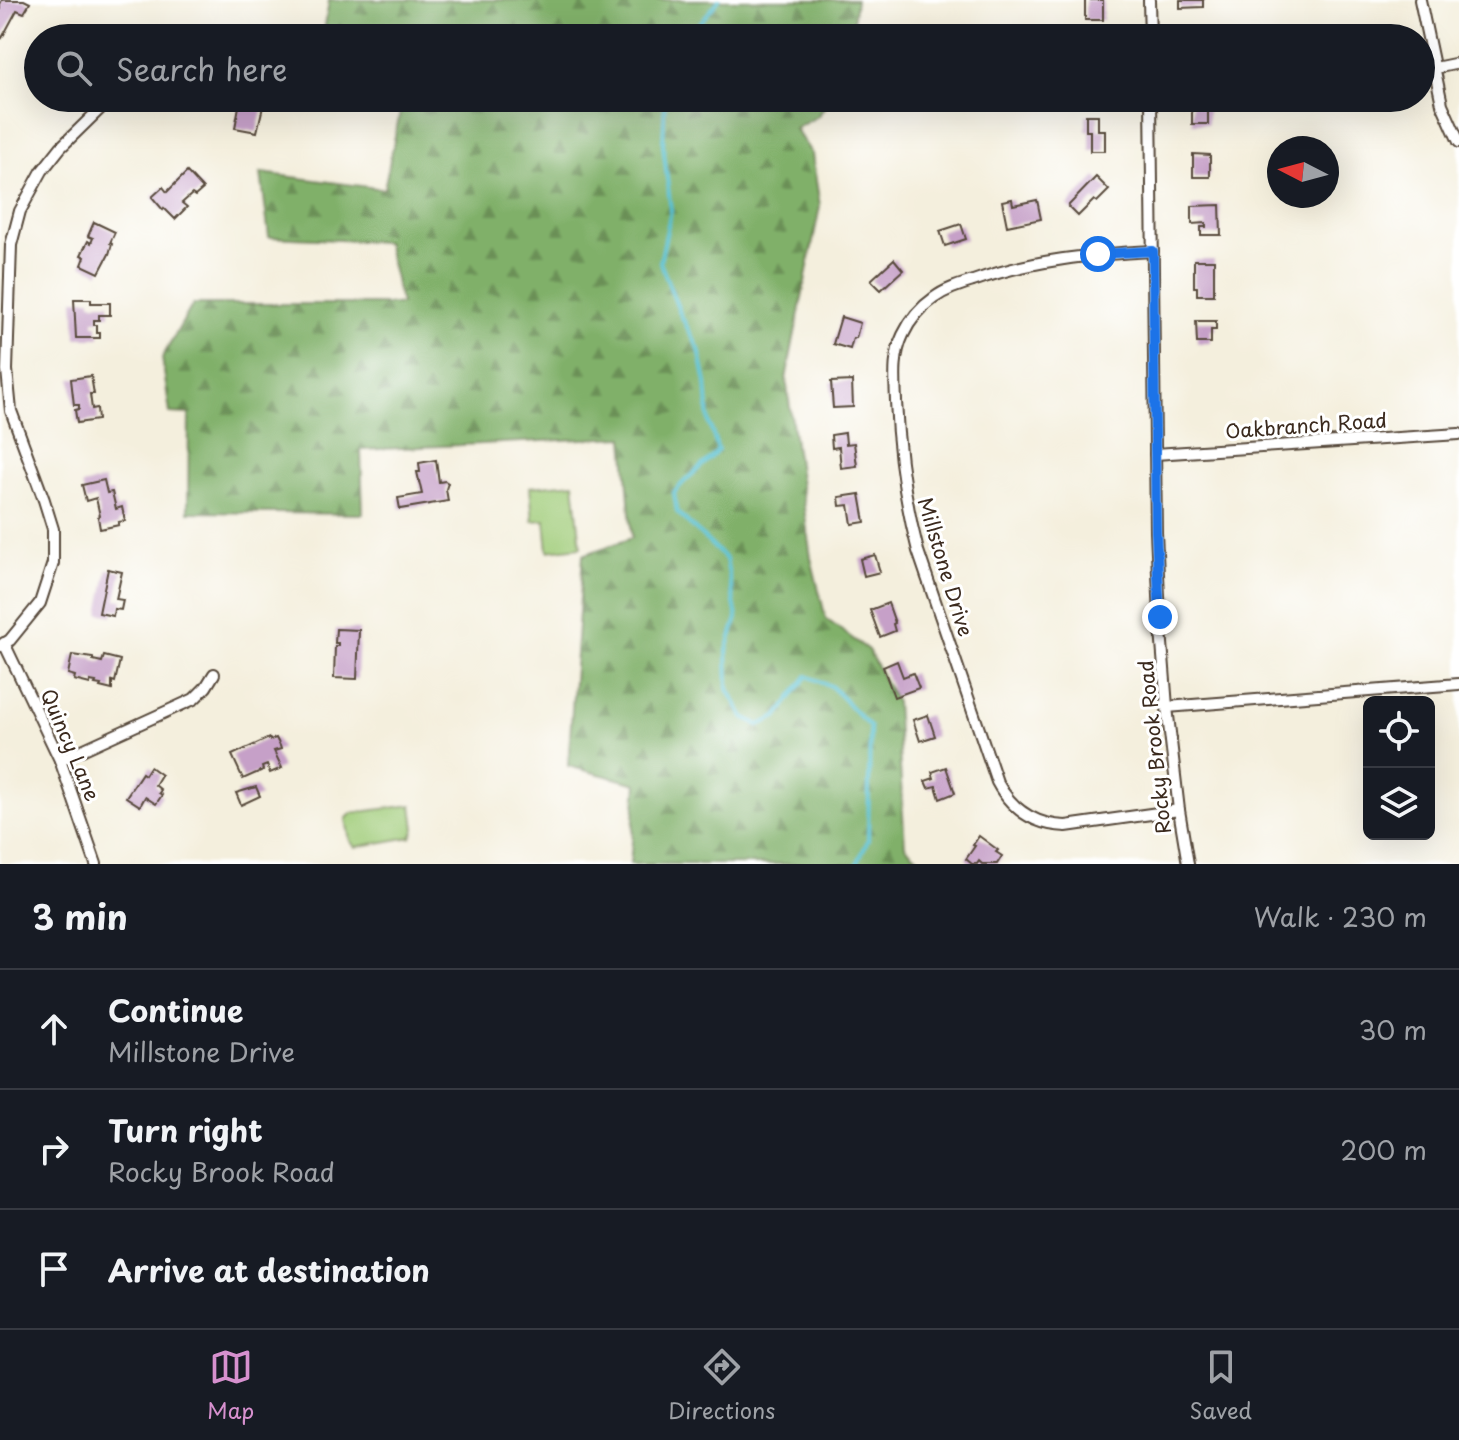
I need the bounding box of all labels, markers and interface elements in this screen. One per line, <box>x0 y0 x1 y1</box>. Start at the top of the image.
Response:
search box <box>24 24 1435 112</box>
icon: search <box>52 46 96 90</box>
text: Search here <box>116 46 288 91</box>
north arrow <box>1267 136 1339 208</box>
route start <box>1080 236 1116 272</box>
street label: Oakbranch Road <box>1224 404 1388 446</box>
street label: Millstone Drive <box>911 494 981 640</box>
route end <box>1142 599 1178 635</box>
street label: Rocky Brook Road <box>1130 659 1178 835</box>
street label: Quincy Lane <box>34 684 108 805</box>
map controls <box>1363 696 1435 840</box>
button: locate <box>1363 696 1435 768</box>
button: layers <box>1363 768 1435 840</box>
text: 3 min <box>32 890 128 942</box>
text: Walk · 230 m <box>1254 897 1427 936</box>
text: Continue <box>108 987 243 1032</box>
icon: ahead <box>32 1007 76 1051</box>
text: 30 m <box>1359 1010 1427 1049</box>
text: Millstone Drive <box>108 1032 295 1071</box>
text: Turn right <box>108 1107 263 1152</box>
icon: right <box>32 1127 76 1171</box>
text: 200 m <box>1340 1130 1427 1169</box>
text: Rocky Brook Road <box>108 1152 335 1191</box>
icon: arrive <box>32 1247 76 1291</box>
text: Arrive at destination <box>108 1247 430 1292</box>
tab: Map <box>207 1345 254 1426</box>
tab: Directions <box>668 1345 775 1426</box>
tab: Saved <box>1189 1345 1252 1426</box>

